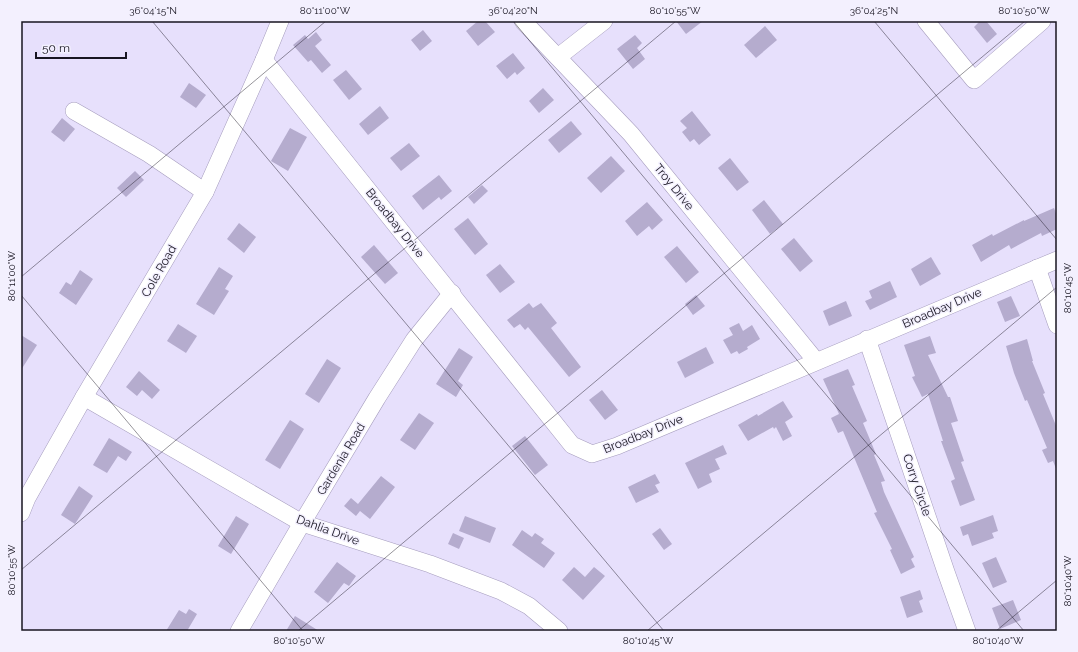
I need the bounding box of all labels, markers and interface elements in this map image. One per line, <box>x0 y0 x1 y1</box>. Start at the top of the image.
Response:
text: 36°04'15"N <box>129 5 177 16</box>
text: 80°11'00"W <box>300 5 351 16</box>
text: 36°04'20"N <box>488 5 538 16</box>
text: 80°10'55"W <box>650 5 701 16</box>
text: 36°04'25"N <box>850 5 898 16</box>
text: 80°10'50"W <box>998 5 1050 16</box>
scale bar <box>36 34 126 60</box>
text: 50 m <box>42 41 70 55</box>
street label: Troy Drive <box>651 161 697 213</box>
street label: Broadbay Drive <box>363 186 427 260</box>
street label: Cole Road <box>139 243 179 299</box>
text: 80°11'00"W <box>6 250 17 301</box>
text: 80°10'45"W <box>1062 262 1073 313</box>
street label: Broadbay Drive <box>900 285 984 331</box>
street label: Broadbay Drive <box>601 412 685 456</box>
street label: Gardenia Road <box>314 420 368 498</box>
street label: Corry Circle <box>900 452 934 518</box>
street label: Dahlia Drive <box>295 512 361 548</box>
text: 80°10'55"W <box>6 544 17 595</box>
text: 80°10'40"W <box>1062 555 1073 606</box>
text: 80°10'50"W <box>273 635 325 646</box>
text: 80°10'45"W <box>623 635 674 646</box>
text: 80°10'40"W <box>973 635 1024 646</box>

